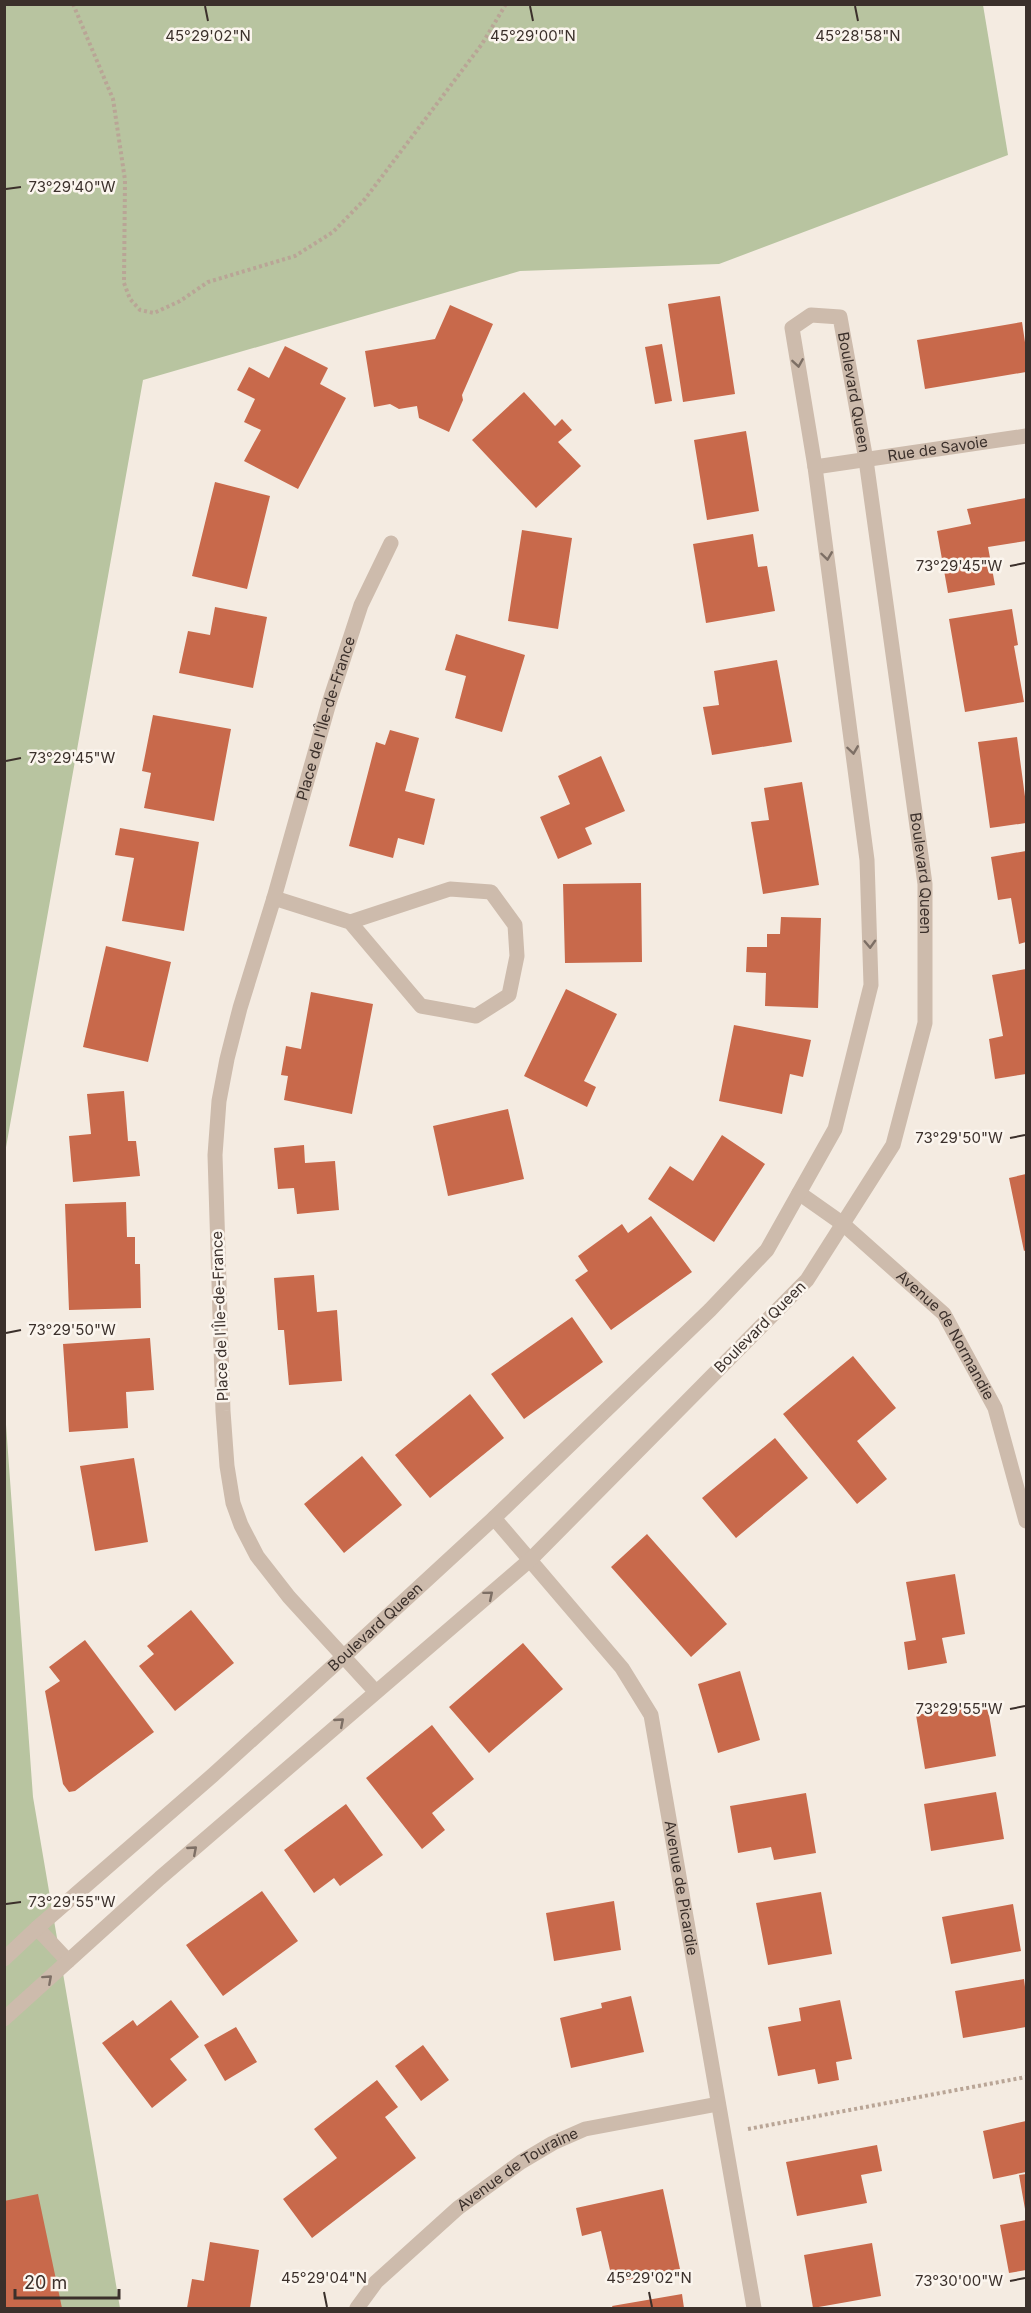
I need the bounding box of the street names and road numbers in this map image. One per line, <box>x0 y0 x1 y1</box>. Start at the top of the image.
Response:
street label: Boulevard Queen <box>834 330 874 454</box>
street label: Rue de Savoie <box>886 432 989 465</box>
street label: Place de l'Île-de-France <box>292 634 359 803</box>
street label: Boulevard Queen <box>906 811 935 934</box>
street label: Place de l'Île-de-France <box>207 1231 232 1401</box>
street label: Avenue de Normandie <box>893 1266 999 1403</box>
street label: Boulevard Queen <box>710 1277 810 1377</box>
street label: Boulevard Queen <box>324 1579 426 1675</box>
street label: Avenue de Picardie <box>661 1819 703 1957</box>
street label: Avenue de Touraine <box>453 2123 581 2215</box>

